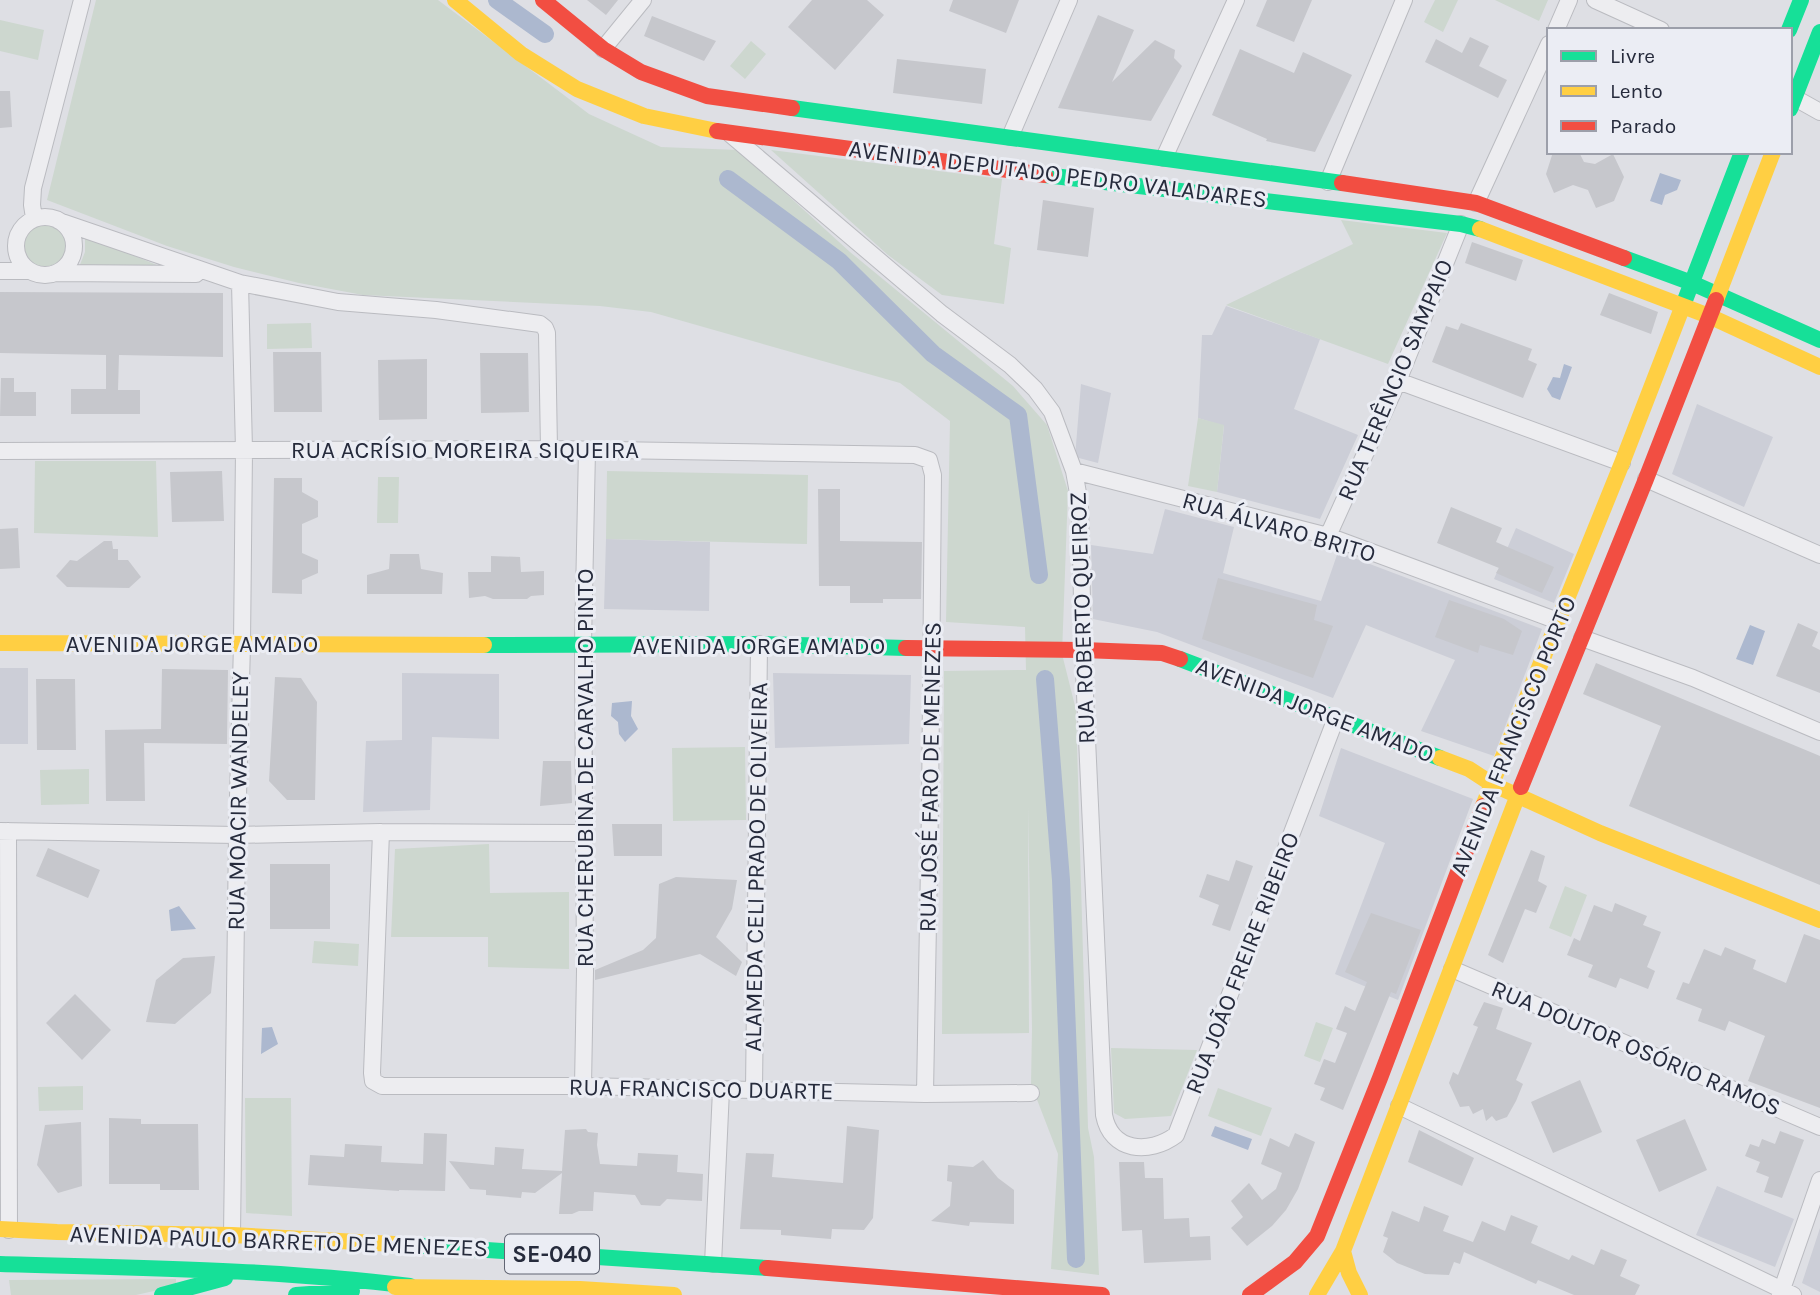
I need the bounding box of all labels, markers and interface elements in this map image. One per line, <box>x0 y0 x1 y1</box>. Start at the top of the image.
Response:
legend <box>1547 28 1792 154</box>
text: Livre <box>1610 44 1655 68</box>
text: Lento <box>1610 79 1663 103</box>
text: Parado <box>1610 114 1676 138</box>
street label: AVENIDA DEPUTADO PEDRO VALADARES <box>847 134 1269 214</box>
street label: RUA TERÊNCIO SAMPAIO <box>1331 255 1459 505</box>
street label: RUA ACRÍSIO MOREIRA SIQUEIRA <box>291 435 639 464</box>
street label: RUA ÁLVARO BRITO <box>1179 485 1379 568</box>
street label: RUA ROBERTO QUEIROZ <box>1064 491 1100 745</box>
street label: RUA CHERUBINA DE CARVALHO PINTO <box>571 568 599 968</box>
street label: AVENIDA FRANCISCO PORTO <box>1444 592 1582 880</box>
street label: RUA JOSÉ FARO DE MENEZES <box>912 621 947 933</box>
street label: AVENIDA JORGE AMADO <box>66 630 318 658</box>
street label: AVENIDA JORGE AMADO <box>633 632 885 660</box>
street label: AVENIDA JORGE AMADO <box>1192 652 1438 768</box>
street label: RUA MOACIR WANDELEY <box>222 671 254 931</box>
street label: ALAMEDA CELI PRADO DE OLIVEIRA <box>739 682 773 1052</box>
street label: RUA JOÃO FREIRE RIBEIRO <box>1179 828 1305 1098</box>
street label: RUA DOUTOR OSÓRIO RAMOS <box>1487 974 1785 1122</box>
street label: RUA FRANCISCO DUARTE <box>568 1073 834 1105</box>
street label: AVENIDA PAULO BARRETO DE MENEZES <box>69 1220 489 1262</box>
road number: SE-040 <box>505 1234 599 1274</box>

